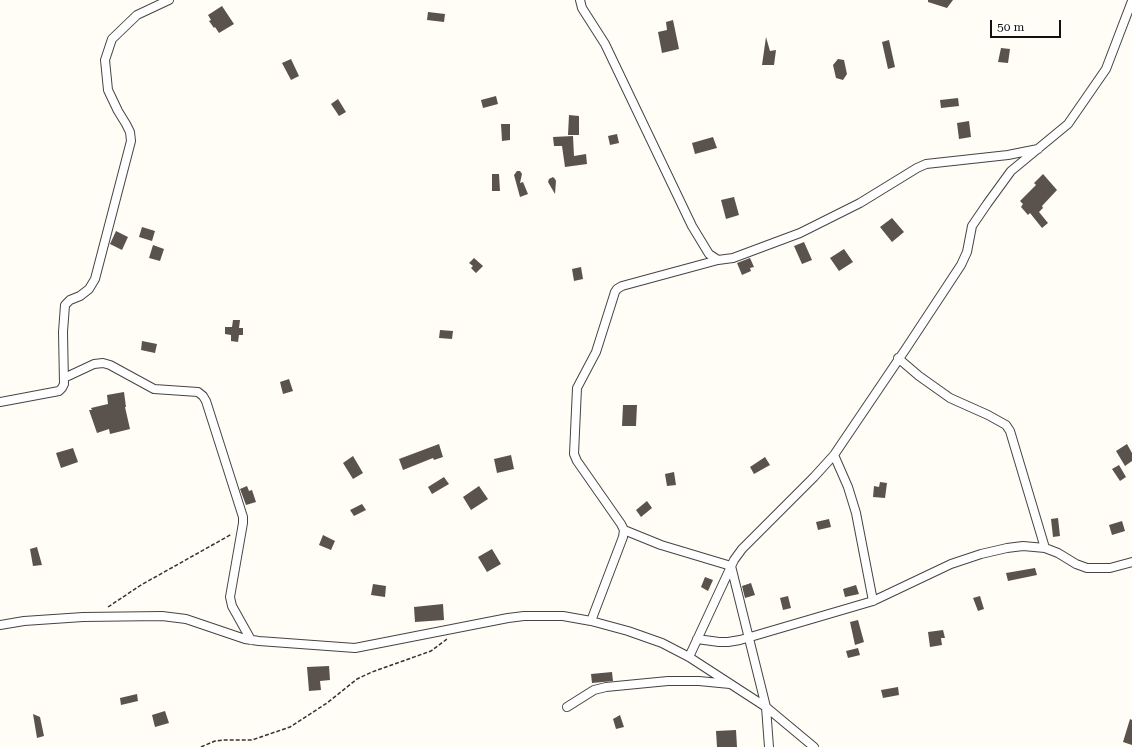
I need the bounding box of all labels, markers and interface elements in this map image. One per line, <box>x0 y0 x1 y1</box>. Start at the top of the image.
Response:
scale bar <box>992 12 1063 38</box>
text: 50 m <box>997 20 1024 34</box>

